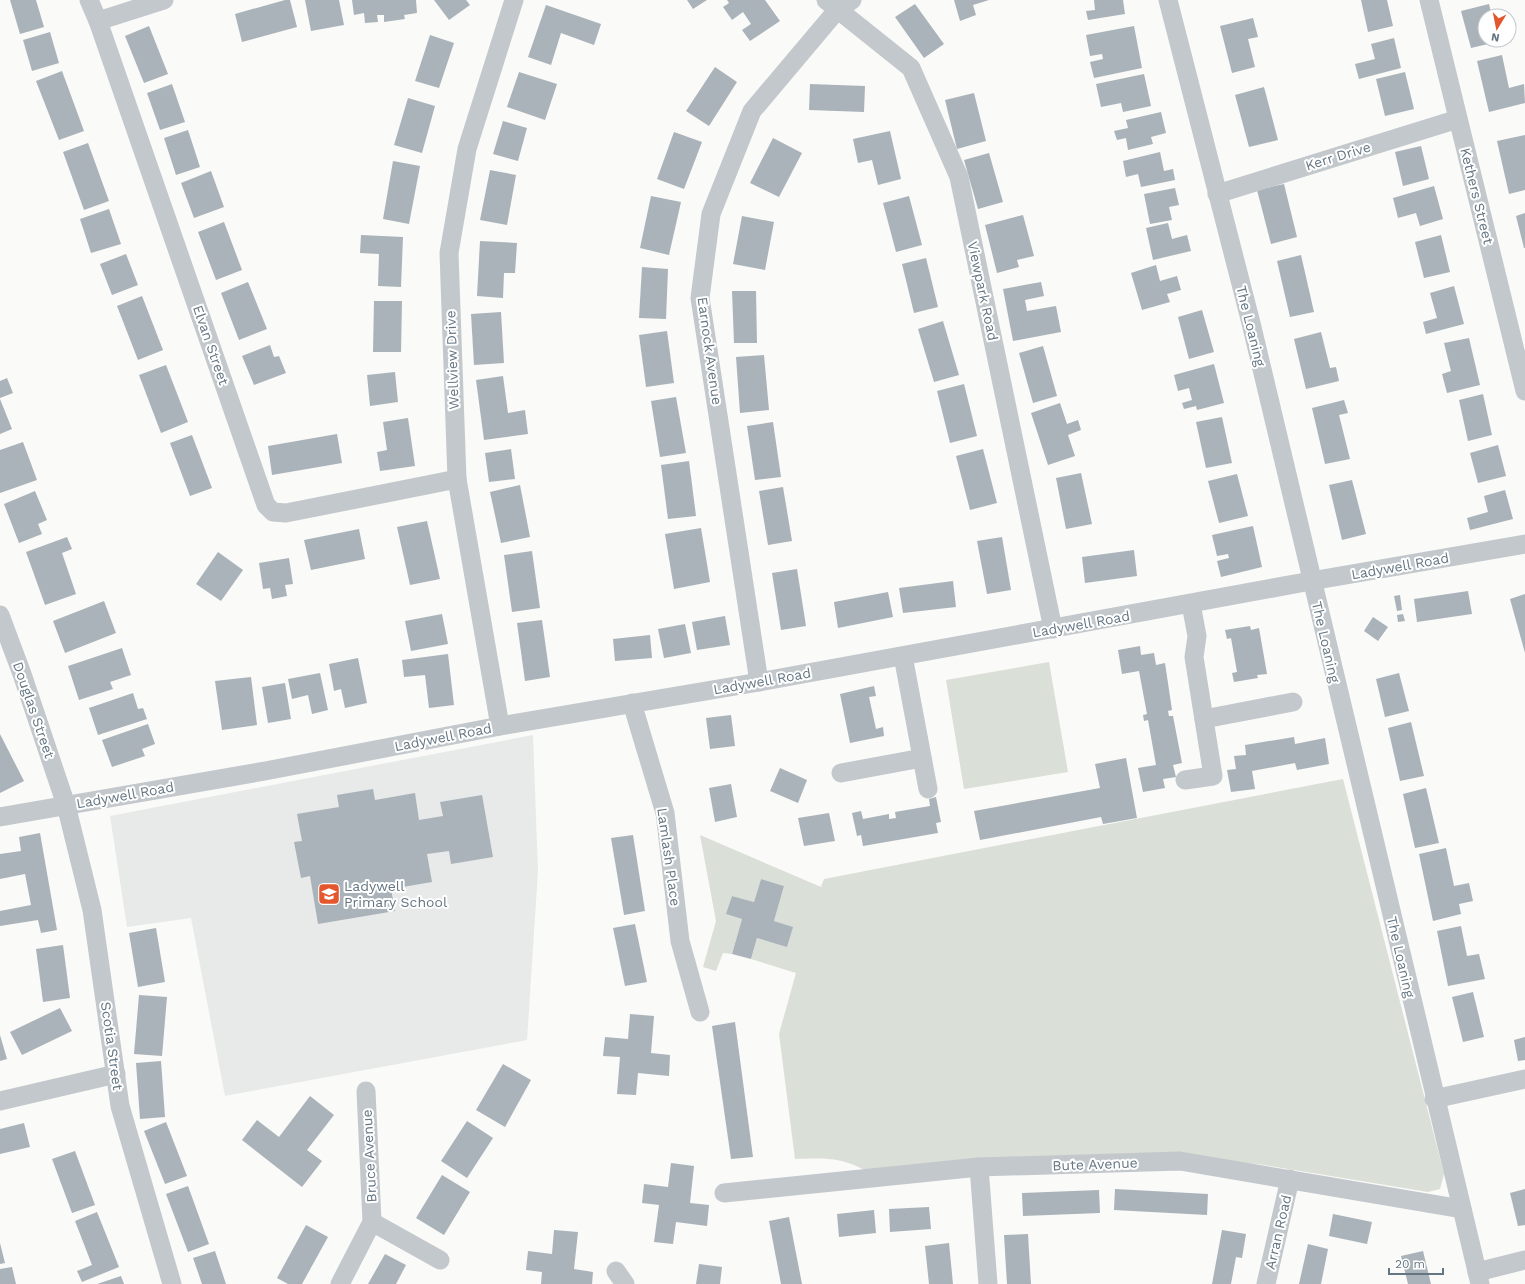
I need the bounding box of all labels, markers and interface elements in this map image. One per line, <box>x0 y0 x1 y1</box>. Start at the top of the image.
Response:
north arrow <box>1477 8 1517 48</box>
text: N <box>1490 30 1500 44</box>
street label: Kerr Drive <box>1303 139 1373 173</box>
street label: Kethers Street <box>1457 146 1497 246</box>
street label: Viewpark Road <box>965 240 1001 342</box>
street label: The Loaning <box>1233 284 1269 369</box>
street label: Earnock Avenue <box>695 296 725 406</box>
street label: Elvan Street <box>190 303 232 387</box>
street label: Wellview Drive <box>442 310 462 410</box>
street label: Ladywell Road <box>1350 550 1450 582</box>
street label: The Loaning <box>1309 600 1343 685</box>
street label: Ladywell Road <box>1031 608 1131 640</box>
street label: Douglas Street <box>10 660 58 761</box>
street label: Ladywell Road <box>712 665 812 697</box>
street label: Ladywell Road <box>393 720 493 754</box>
street label: Ladywell Road <box>75 779 175 811</box>
street label: Lamlash Place <box>654 807 684 907</box>
place label: Ladywell Primary School <box>344 878 448 910</box>
school or university icon: Ladywell Primary School <box>316 881 342 907</box>
street label: The Loaning <box>1384 915 1418 1000</box>
street label: Scotia Street <box>98 1001 126 1091</box>
street label: Bruce Avenue <box>359 1109 379 1203</box>
street label: Bute Avenue <box>1052 1155 1138 1173</box>
street label: Arran Road <box>1262 1193 1294 1271</box>
scale bar <box>1389 1250 1443 1276</box>
text: 20 m <box>1395 1257 1425 1271</box>

